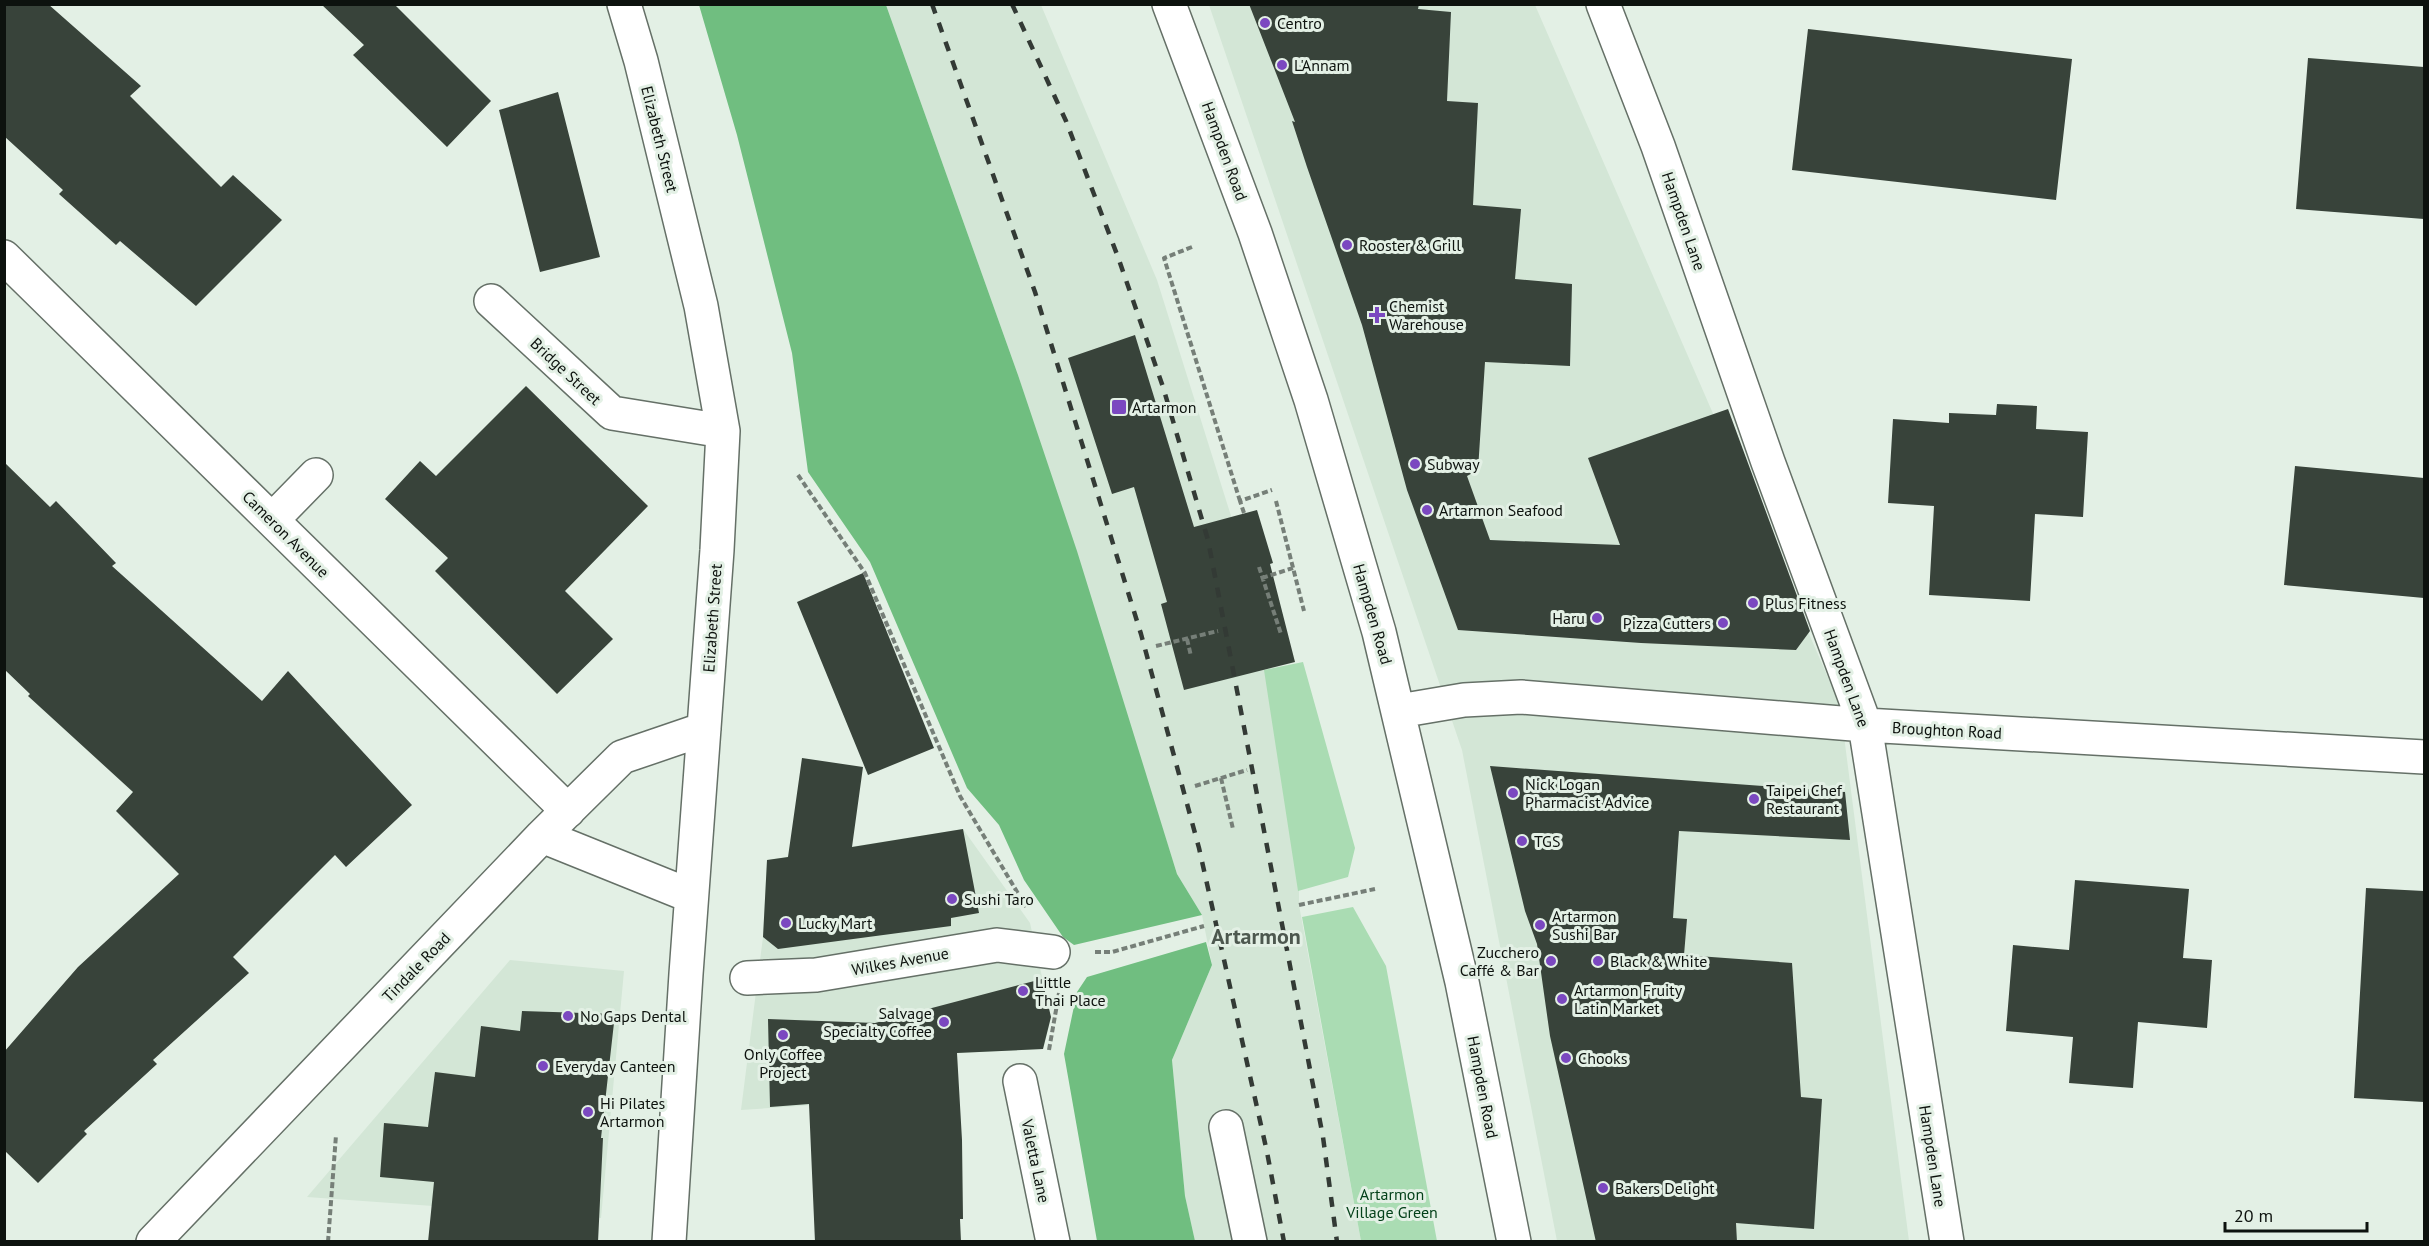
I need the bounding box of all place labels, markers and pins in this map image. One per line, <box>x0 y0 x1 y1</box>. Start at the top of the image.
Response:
place label: Centro <box>1277 13 1322 33</box>
marker: Centro <box>1258 16 1272 30</box>
place label: L'Annam <box>1294 55 1350 75</box>
marker: L'Annam <box>1275 58 1289 72</box>
place label: Rooster & Grill <box>1359 235 1461 255</box>
marker: Rooster & Grill <box>1340 238 1354 252</box>
place label: Chemist Warehouse <box>1389 296 1464 334</box>
marker: Chemist Warehouse <box>1370 308 1384 322</box>
place label: Artarmon <box>1132 397 1196 417</box>
marker: Artarmon <box>1110 398 1128 416</box>
place label: Subway <box>1427 454 1480 474</box>
marker: Subway <box>1408 457 1422 471</box>
place label: Artarmon Seafood <box>1439 500 1563 520</box>
marker: Artarmon Seafood <box>1420 503 1434 517</box>
place label: Plus Fitness <box>1765 593 1847 613</box>
marker: Plus Fitness <box>1746 596 1760 610</box>
place label: Haru <box>1552 608 1585 628</box>
marker: Haru <box>1590 611 1604 625</box>
place label: Pizza Cutters <box>1623 613 1711 633</box>
marker: Pizza Cutters <box>1716 616 1730 630</box>
place label: Nick Logan Pharmacist Advice <box>1525 774 1649 812</box>
place label: Taipei Chef Restaurant <box>1766 780 1843 818</box>
marker: Nick Logan Pharmacist Advice <box>1506 786 1520 800</box>
marker: Taipei Chef Restaurant <box>1747 792 1761 806</box>
place label: TGS <box>1534 831 1560 851</box>
marker: TGS <box>1515 834 1529 848</box>
place label: Sushi Taro <box>964 889 1034 909</box>
marker: Sushi Taro <box>945 892 959 906</box>
place label: Artarmon Sushi Bar <box>1552 906 1616 944</box>
place label: Lucky Mart <box>798 913 873 933</box>
marker: Lucky Mart <box>779 916 793 930</box>
marker: Artarmon Sushi Bar <box>1533 918 1547 932</box>
place label: Zucchero Caffé & Bar <box>1460 942 1540 980</box>
place label: Black & White <box>1610 951 1707 971</box>
marker: Zucchero Caffé & Bar <box>1544 954 1558 968</box>
marker: Black & White <box>1591 954 1605 968</box>
place label: Little Thai Place <box>1035 972 1106 1010</box>
place label: Artarmon Fruity Latin Market <box>1574 980 1683 1018</box>
marker: Little Thai Place <box>1016 984 1030 998</box>
marker: Artarmon Fruity Latin Market <box>1555 992 1569 1006</box>
place label: Salvage Specialty Coffee <box>823 1003 932 1041</box>
place label: No Gaps Dental <box>580 1006 687 1026</box>
marker: No Gaps Dental <box>561 1009 575 1023</box>
marker: Salvage Specialty Coffee <box>937 1015 951 1029</box>
marker: Only Coffee Project <box>776 1028 790 1042</box>
place label: Only Coffee Project <box>744 1044 822 1082</box>
place label: Chooks <box>1578 1048 1628 1068</box>
marker: Chooks <box>1559 1051 1573 1065</box>
place label: Everyday Canteen <box>555 1056 675 1076</box>
marker: Everyday Canteen <box>536 1059 550 1073</box>
place label: Hi Pilates Artarmon <box>600 1093 666 1131</box>
marker: Hi Pilates Artarmon <box>581 1105 595 1119</box>
place label: Bakers Delight <box>1615 1178 1715 1198</box>
marker: Bakers Delight <box>1596 1181 1610 1195</box>

